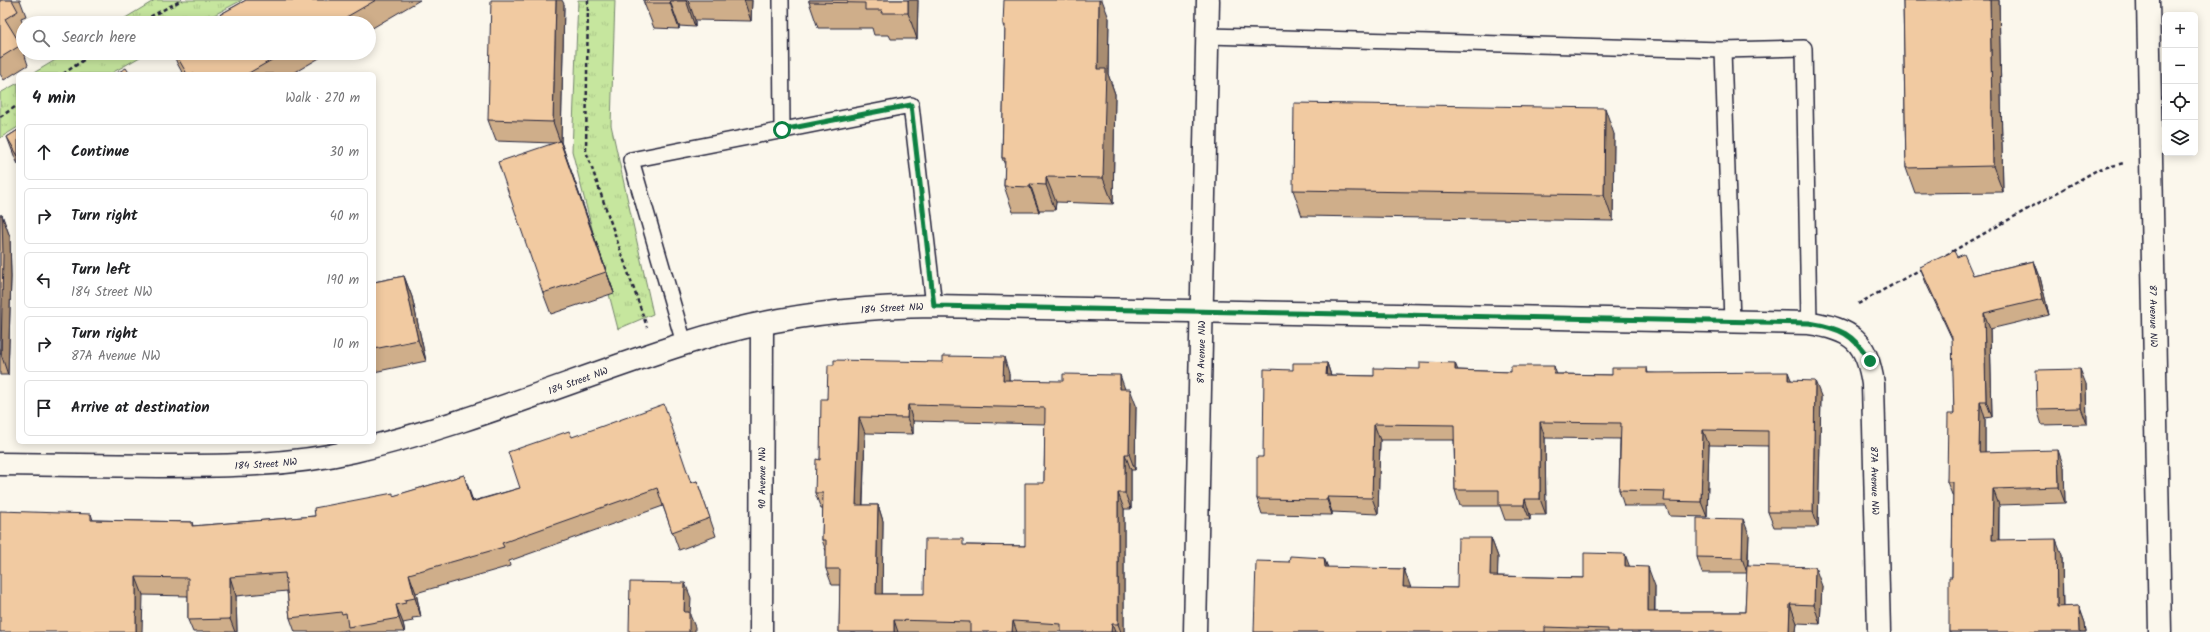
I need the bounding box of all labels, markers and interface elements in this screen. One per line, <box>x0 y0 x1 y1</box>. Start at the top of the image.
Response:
map controls <box>2162 12 2198 156</box>
button: + <box>2162 12 2198 48</box>
search box <box>16 16 376 60</box>
text: Search here <box>62 26 136 50</box>
icon: search <box>30 27 52 49</box>
button: − <box>2162 48 2198 84</box>
button: locate <box>2162 84 2198 120</box>
text: 4 min <box>32 85 76 112</box>
text: Walk · 270 m <box>285 88 360 109</box>
button: layers <box>2162 120 2198 156</box>
route start <box>773 121 791 139</box>
text: Continue <box>71 140 129 164</box>
icon: ahead <box>33 141 55 163</box>
text: 30 m <box>330 142 359 163</box>
text: Turn right <box>71 204 138 228</box>
icon: right <box>33 205 55 227</box>
text: 40 m <box>330 206 359 227</box>
text: Turn left <box>71 258 131 282</box>
icon: left <box>33 269 55 291</box>
text: 190 m <box>327 270 359 291</box>
text: 184 Street NW <box>71 282 152 303</box>
street label: 87 Avenue NW <box>2144 284 2162 348</box>
street label: 184 Street NW <box>860 299 924 318</box>
street label: 89 Avenue NW <box>1193 320 1210 384</box>
text: Turn right <box>71 322 138 346</box>
icon: right <box>33 333 55 355</box>
text: 10 m <box>333 334 359 355</box>
text: 87A Avenue NW <box>71 346 160 367</box>
route end <box>1861 352 1879 370</box>
street label: 184 Street NW <box>546 363 611 399</box>
text: Arrive at destination <box>71 396 210 420</box>
icon: arrive <box>33 397 55 419</box>
street label: 87A Avenue NW <box>1866 446 1883 515</box>
street label: 90 Avenue NW <box>754 447 771 509</box>
street label: 184 Street NW <box>234 454 298 474</box>

